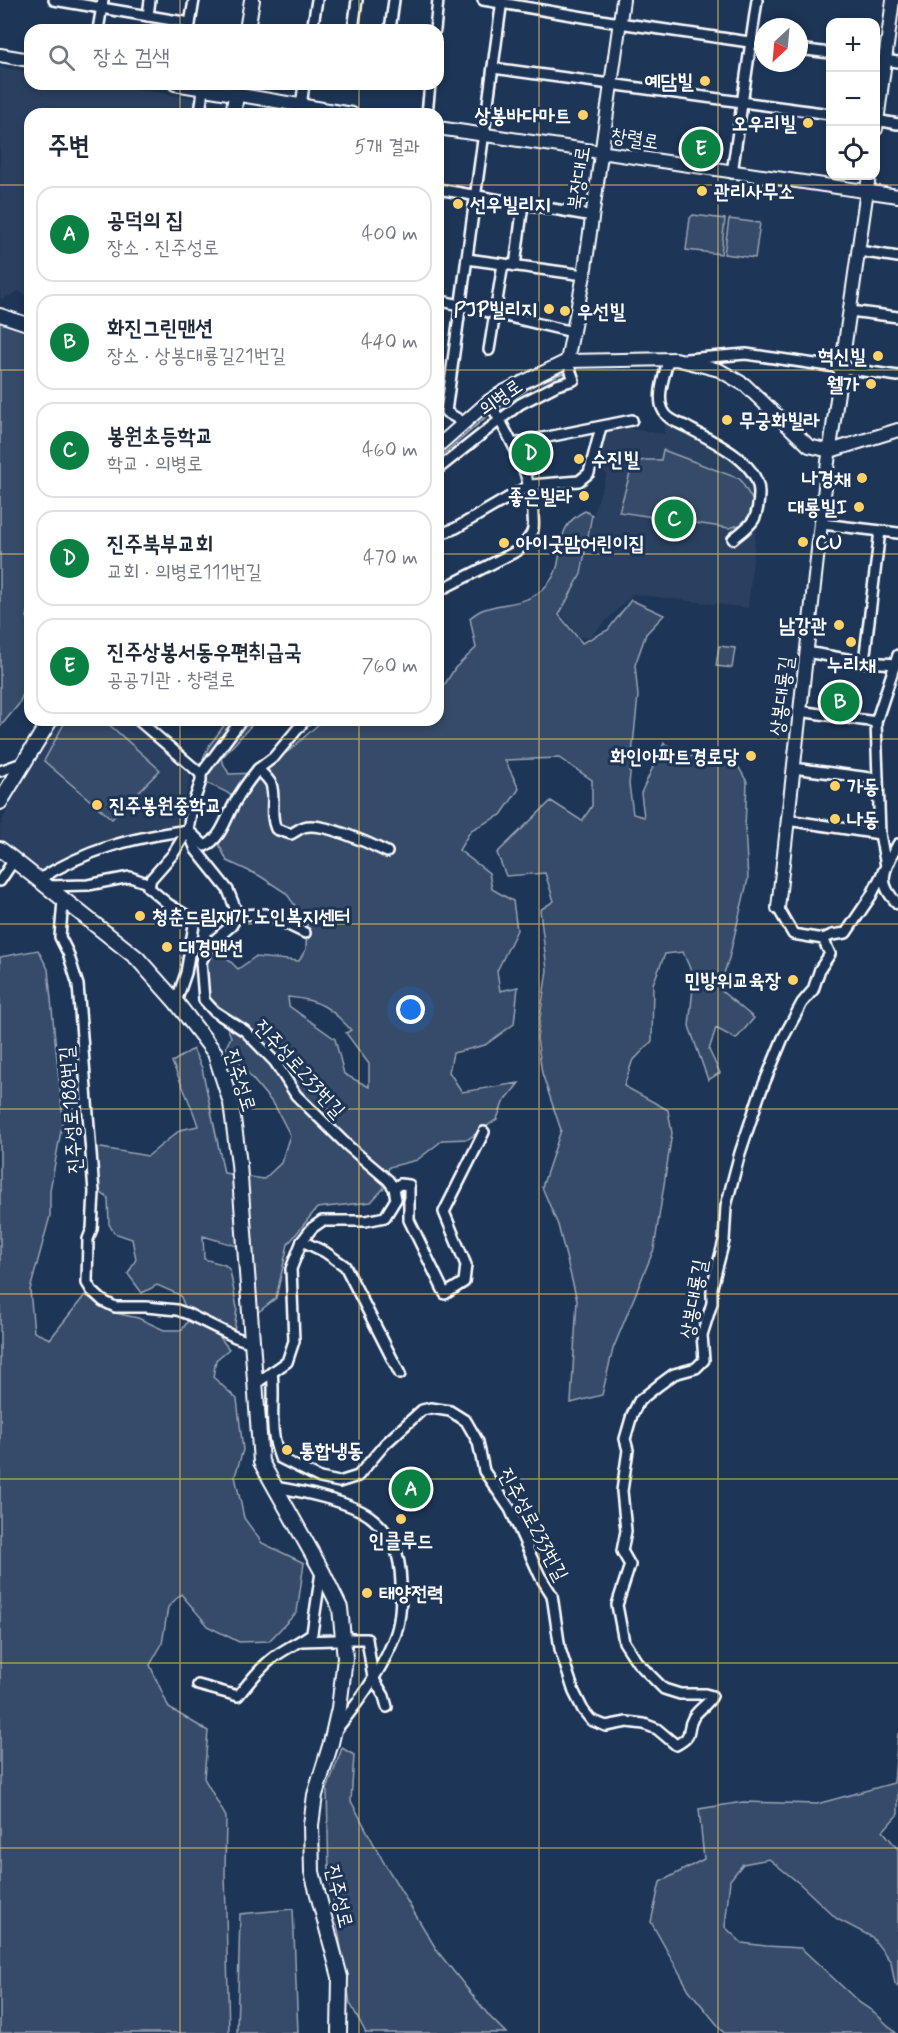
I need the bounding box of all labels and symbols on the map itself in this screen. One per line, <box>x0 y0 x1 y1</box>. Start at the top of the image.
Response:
north arrow <box>754 18 808 72</box>
place label: 예담빌 <box>645 69 694 96</box>
marker: 예담빌 <box>698 74 712 88</box>
place label: 상봉바다마트 <box>474 103 571 130</box>
marker: 상봉바다마트 <box>576 108 590 122</box>
place label: 오우리빌 <box>732 111 797 138</box>
marker: 오우리빌 <box>801 116 815 130</box>
street label: 창렬로 <box>609 122 661 157</box>
pin: E <box>682 126 720 172</box>
street label: 북장대로 <box>562 144 597 212</box>
place label: 관리사무소 <box>714 179 794 206</box>
marker: 관리사무소 <box>695 184 709 198</box>
place label: 선우빌리지 <box>470 192 550 219</box>
marker: 선우빌리지 <box>451 197 465 211</box>
place label: PJP빌리지 <box>454 297 537 324</box>
place label: 우선빌 <box>577 299 626 326</box>
marker: PJP빌리지 <box>542 302 556 316</box>
marker: 우선빌 <box>558 304 572 318</box>
place label: 혁신빌 <box>818 344 867 371</box>
marker: 혁신빌 <box>871 349 885 363</box>
place label: 웰가 <box>827 372 860 399</box>
street label: 의병로 <box>473 373 528 423</box>
marker: 웰가 <box>864 377 878 391</box>
place label: 무궁화빌라 <box>739 408 820 435</box>
marker: 무궁화빌라 <box>720 413 734 427</box>
pin: D <box>512 430 550 476</box>
place label: 수진빌 <box>591 447 640 474</box>
marker: 수진빌 <box>572 452 586 466</box>
place label: 나경채 <box>802 466 851 493</box>
marker: 나경채 <box>855 471 869 485</box>
place label: 좋은빌라 <box>508 484 573 511</box>
marker: 좋은빌라 <box>577 489 591 503</box>
place label: 대룡빌I <box>788 495 847 522</box>
pin: C <box>654 496 694 542</box>
marker: 대룡빌I <box>852 500 866 514</box>
place label: CU <box>815 530 842 557</box>
place label: 아이굿맘어린이집 <box>516 531 645 558</box>
marker: CU <box>796 535 810 549</box>
marker: 아이굿맘어린이집 <box>497 536 511 550</box>
place label: 남강관 <box>779 613 827 640</box>
marker: 남강관 <box>832 618 846 632</box>
marker: 누리채 <box>844 635 858 649</box>
place label: 누리채 <box>827 652 876 679</box>
street label: 상봉대룡길 <box>764 655 801 738</box>
pin: B <box>820 680 860 724</box>
place label: 화인아파트경로당 <box>610 744 739 771</box>
marker: 화인아파트경로당 <box>744 749 758 763</box>
place label: 가동 <box>847 774 879 801</box>
marker: 가동 <box>828 779 842 793</box>
place label: 진주봉원중학교 <box>109 793 222 820</box>
marker: 진주봉원중학교 <box>90 798 104 812</box>
place label: 나동 <box>847 807 879 834</box>
marker: 나동 <box>828 812 842 826</box>
place label: 청춘드림재가 노인복지센터 <box>152 904 351 931</box>
marker: 청춘드림재가 노인복지센터 <box>133 909 147 923</box>
place label: 대경맨션 <box>179 935 243 962</box>
marker: 대경맨션 <box>160 940 174 954</box>
place label: 민방위교육장 <box>684 968 781 995</box>
marker: 민방위교육장 <box>786 973 800 987</box>
your location <box>396 995 425 1024</box>
street label: 진주성로233번길 <box>247 1014 351 1124</box>
street label: 진주성로188번길 <box>54 1045 89 1175</box>
street label: 진주성로 <box>217 1046 262 1115</box>
street label: 상봉대룡길 <box>674 1257 715 1341</box>
place label: 통합냉동 <box>299 1438 363 1465</box>
marker: 통합냉동 <box>280 1443 294 1457</box>
street label: 진주성로233번길 <box>492 1463 574 1586</box>
pin: A <box>392 1466 430 1512</box>
marker: 인클루드 <box>394 1512 408 1526</box>
place label: 인클루드 <box>369 1528 433 1555</box>
place label: 태양전력 <box>379 1581 443 1608</box>
marker: 태양전력 <box>360 1586 374 1600</box>
street label: 진주성로 <box>318 1862 359 1931</box>

